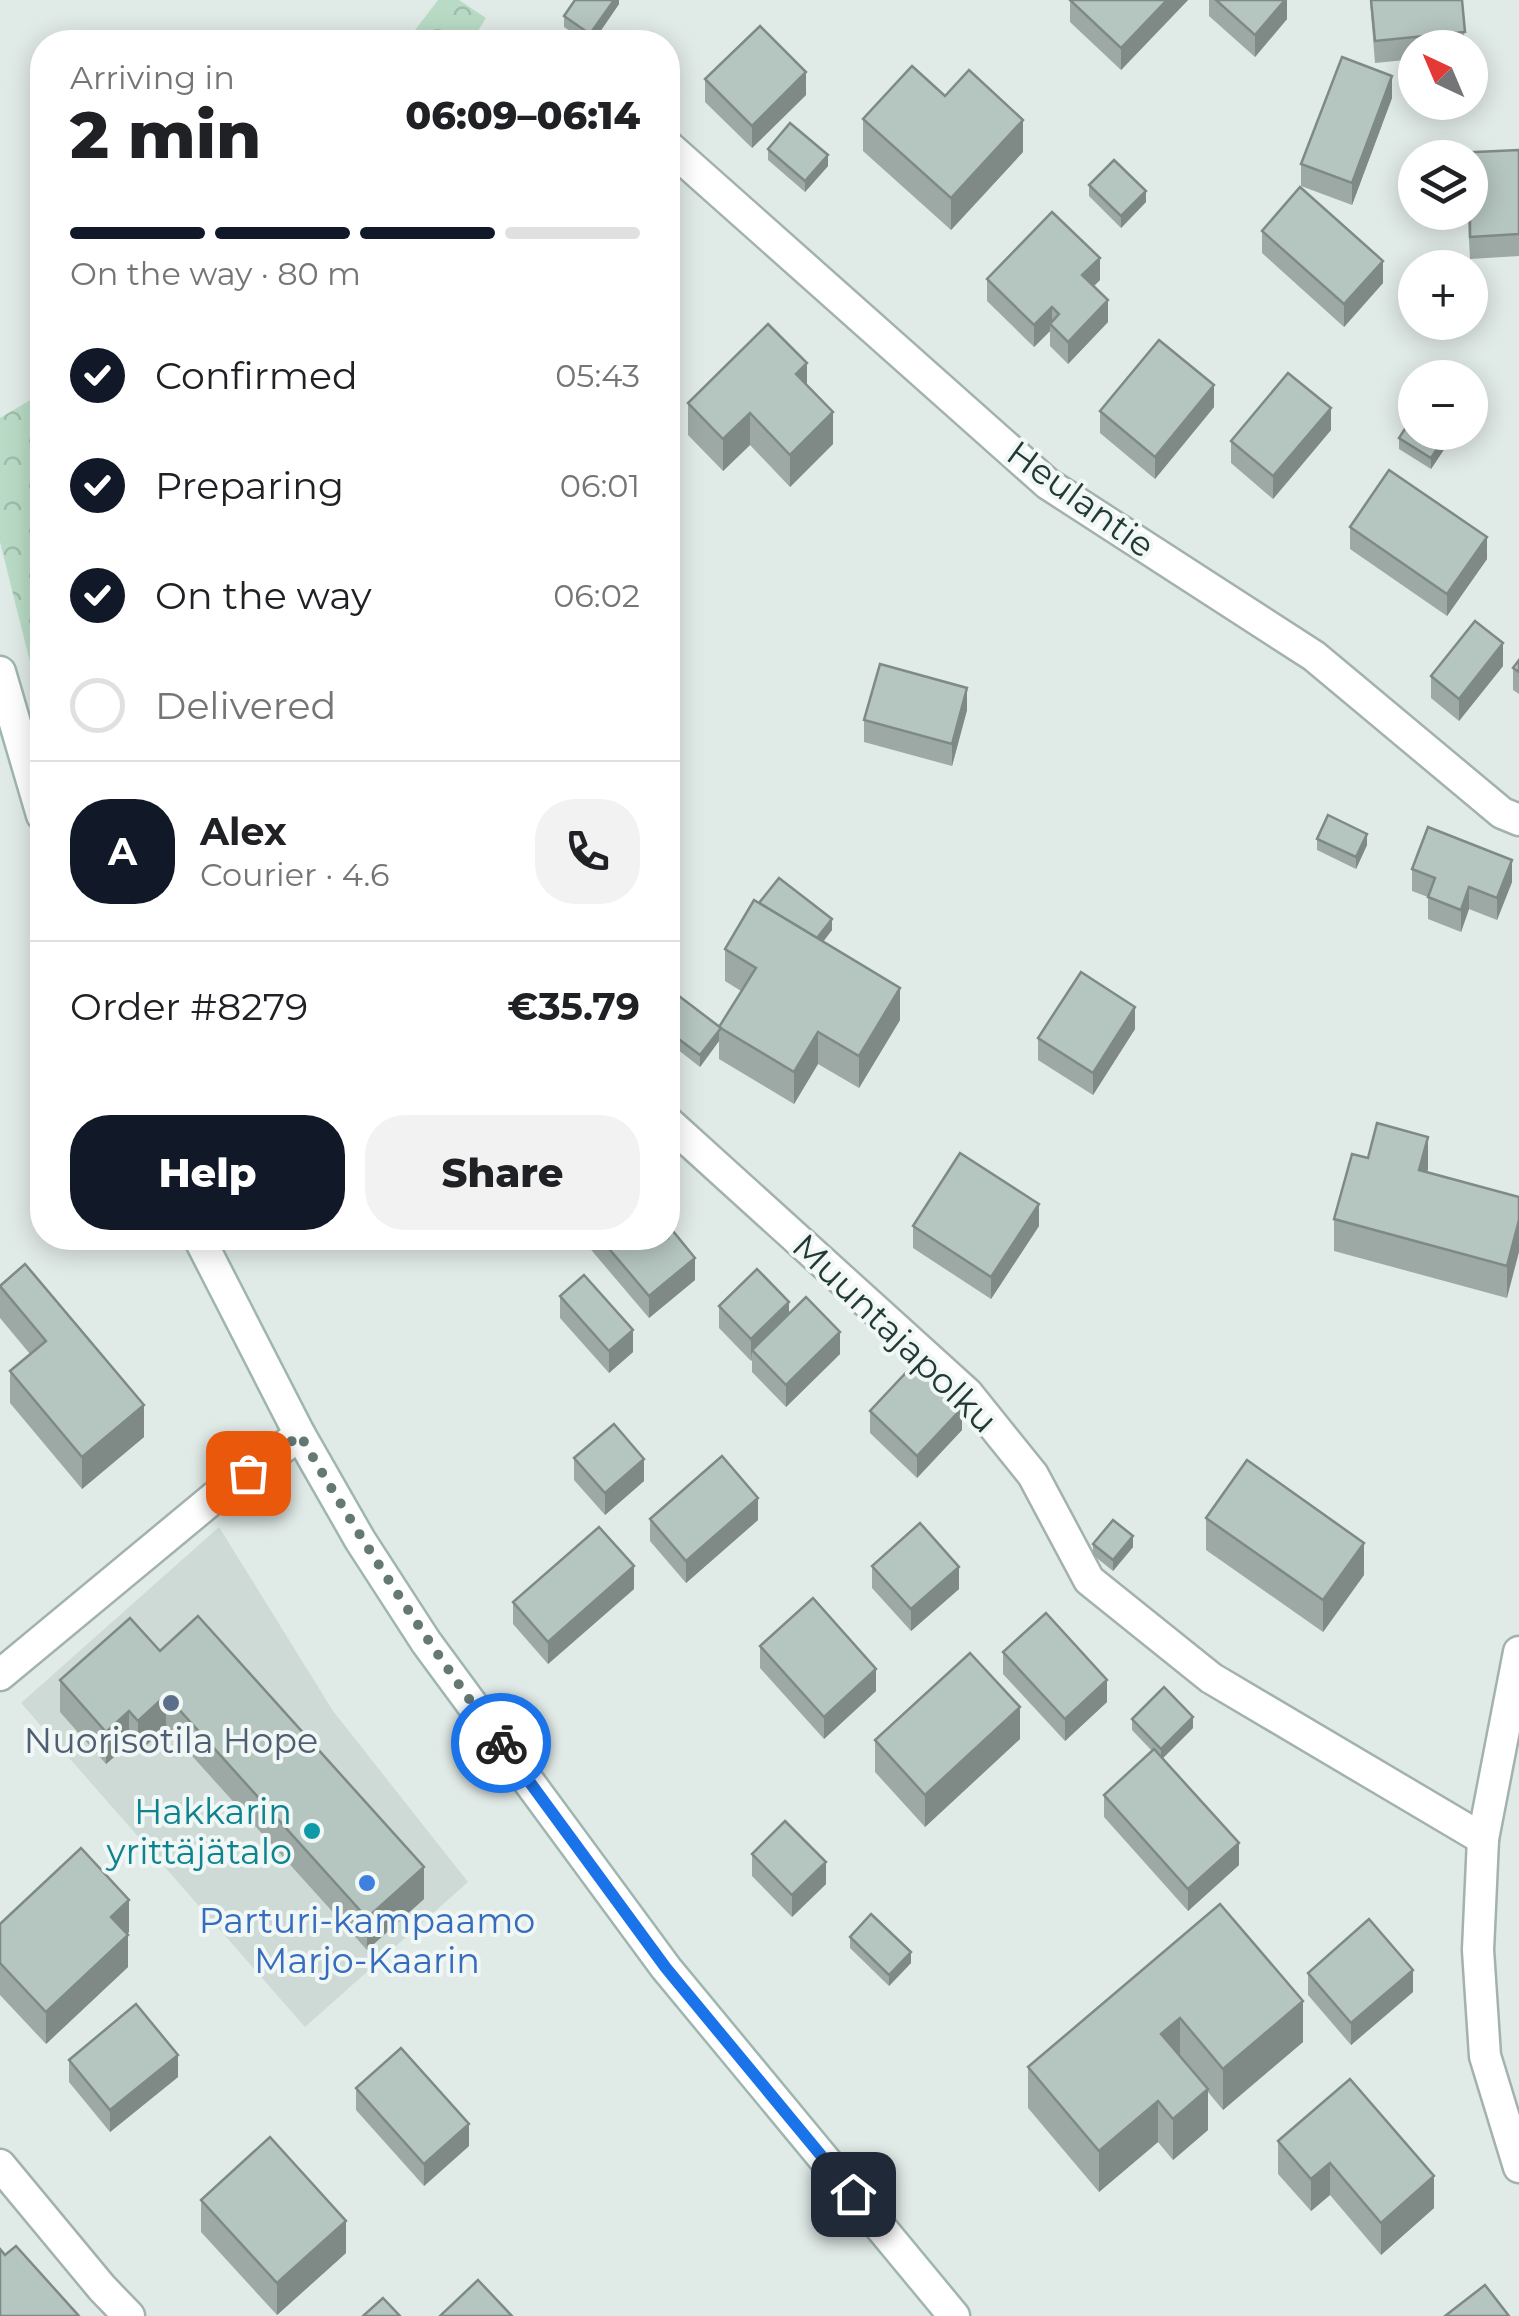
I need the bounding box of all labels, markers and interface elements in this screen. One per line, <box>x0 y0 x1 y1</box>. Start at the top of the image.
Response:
north arrow <box>1398 30 1488 120</box>
map controls <box>1398 30 1488 450</box>
text: Arriving in <box>70 58 235 97</box>
text: 06:09–06:14 <box>405 92 640 139</box>
text: 2 min <box>70 95 261 174</box>
button: layers <box>1398 140 1488 230</box>
button: + <box>1398 250 1488 340</box>
text: On the way · 80 m <box>70 254 361 293</box>
icon: check <box>70 348 125 403</box>
text: Confirmed <box>155 352 358 399</box>
text: 05:43 <box>555 356 640 395</box>
button: − <box>1398 360 1488 450</box>
street label: Heulantie <box>999 431 1163 567</box>
icon: check <box>70 458 125 513</box>
text: Preparing <box>155 462 344 509</box>
text: 06:01 <box>560 466 640 505</box>
icon: check <box>70 568 125 623</box>
text: On the way <box>155 572 372 619</box>
text: 06:02 <box>553 576 640 615</box>
text: Delivered <box>155 682 336 729</box>
button: phone <box>535 799 640 904</box>
text: Alex <box>200 808 287 855</box>
text: A <box>108 828 137 875</box>
text: Courier · 4.6 <box>200 855 389 894</box>
text: Order #8279 <box>70 983 308 1030</box>
text: €35.79 <box>507 983 640 1030</box>
button: Help <box>70 1115 345 1230</box>
button: Share <box>365 1115 640 1230</box>
street label: Muuntajapolku <box>784 1225 1006 1441</box>
pin <box>206 1431 291 1516</box>
icon: bag <box>221 1446 276 1501</box>
marker: Nuorisotila Hope <box>160 1692 182 1714</box>
courier <box>451 1693 551 1793</box>
icon: bike <box>474 1716 529 1771</box>
place label: Nuorisotila Hope <box>24 1719 318 1762</box>
place label: Hakkarin yrittäjätalo <box>106 1790 292 1873</box>
marker: Hakkarin yrittäjätalo <box>301 1820 323 1842</box>
marker: Parturi-kampaamo Marjo-Kaarin <box>356 1872 378 1894</box>
place label: Parturi-kampaamo Marjo-Kaarin <box>199 1899 535 1982</box>
pin <box>811 2152 896 2237</box>
icon: home <box>826 2167 881 2222</box>

